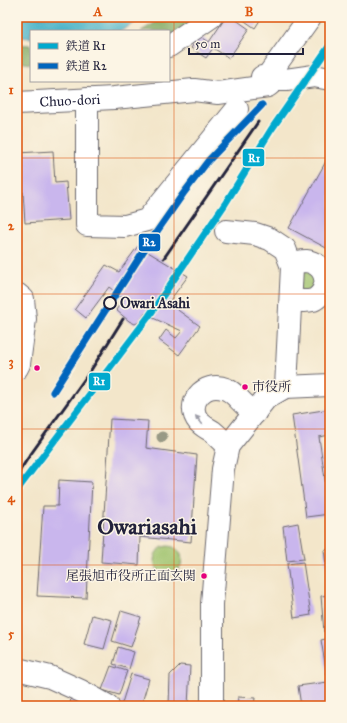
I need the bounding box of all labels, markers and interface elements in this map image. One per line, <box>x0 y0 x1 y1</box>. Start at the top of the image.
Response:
text: A <box>93 4 103 20</box>
text: B <box>245 4 254 20</box>
legend <box>30 30 170 82</box>
scale bar <box>189 30 303 56</box>
text: 50 m <box>195 37 220 51</box>
text: 鉄道 R1 <box>65 39 106 53</box>
text: 鉄道 R2 <box>65 59 107 73</box>
text: 1 <box>8 82 14 98</box>
street label: Chuo-dori <box>39 90 101 110</box>
line badge: R1 <box>242 148 265 167</box>
text: R1 <box>248 152 261 165</box>
text: 2 <box>8 218 15 234</box>
line badge: R2 <box>138 233 161 252</box>
text: R2 <box>142 236 156 249</box>
place label: Owari Asahi <box>120 295 190 312</box>
marker: Owari Asahi <box>103 296 117 310</box>
text: 3 <box>8 354 14 370</box>
unlabelled marker <box>32 363 42 373</box>
line badge: R1 <box>88 372 111 391</box>
text: R1 <box>93 375 106 388</box>
place label: 市役所 <box>252 379 291 395</box>
marker: 市役所 <box>240 382 250 392</box>
one-way arrow <box>195 415 204 426</box>
text: 4 <box>7 490 15 506</box>
district label: Owariasahi <box>97 513 198 540</box>
place label: 尾張旭市役所正面玄関 <box>66 568 196 584</box>
marker: 尾張旭市役所正面玄関 <box>199 571 209 581</box>
text: 5 <box>8 626 15 642</box>

